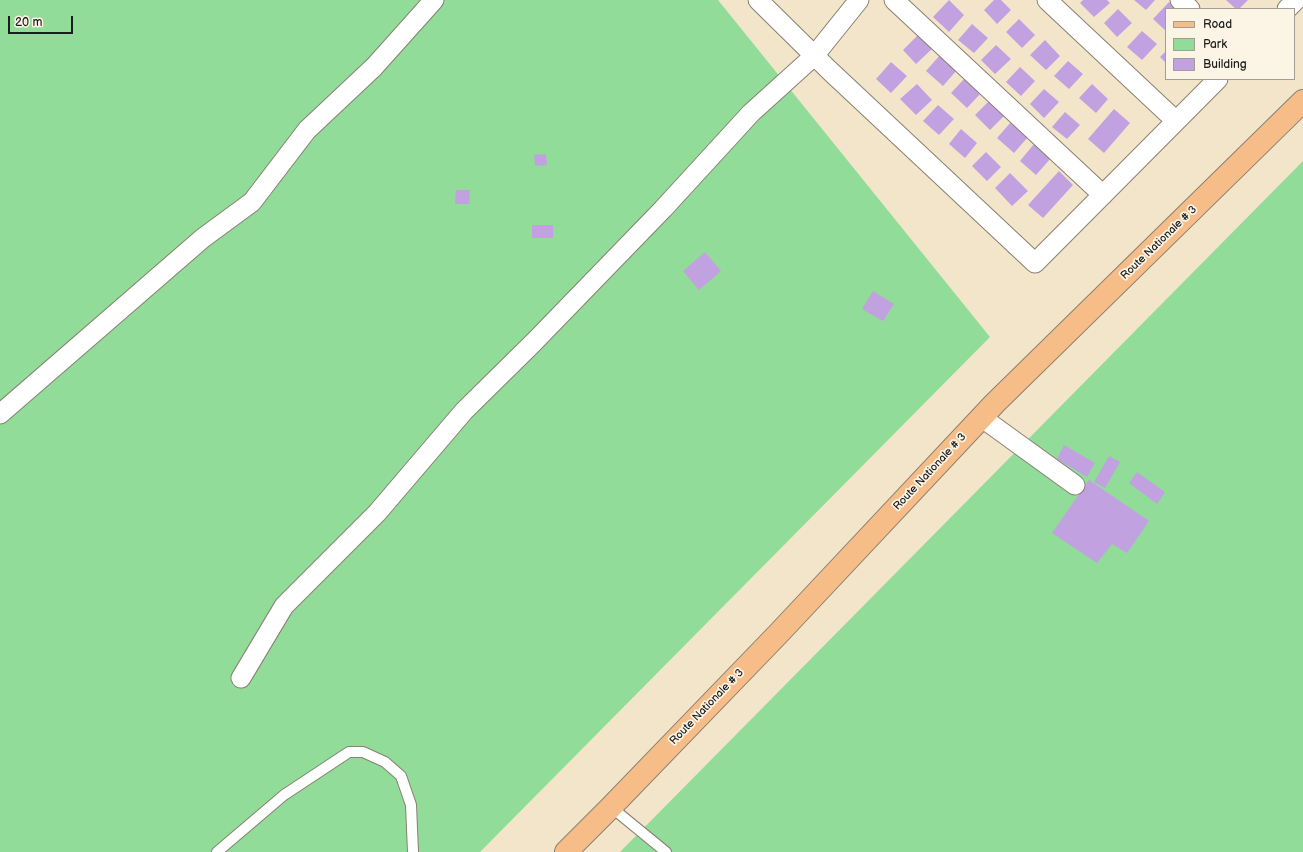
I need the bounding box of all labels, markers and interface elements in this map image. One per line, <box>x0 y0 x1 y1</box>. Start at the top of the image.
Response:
scale bar <box>10 8 75 34</box>
legend <box>1165 8 1295 80</box>
text: 20 m <box>15 15 42 30</box>
text: Road <box>1203 17 1232 32</box>
text: Park <box>1203 37 1227 52</box>
text: Building <box>1203 57 1247 72</box>
street label: Route Nationale # 3 <box>1118 203 1200 283</box>
street label: Route Nationale # 3 <box>891 431 969 513</box>
street label: Route Nationale # 3 <box>667 666 747 748</box>

